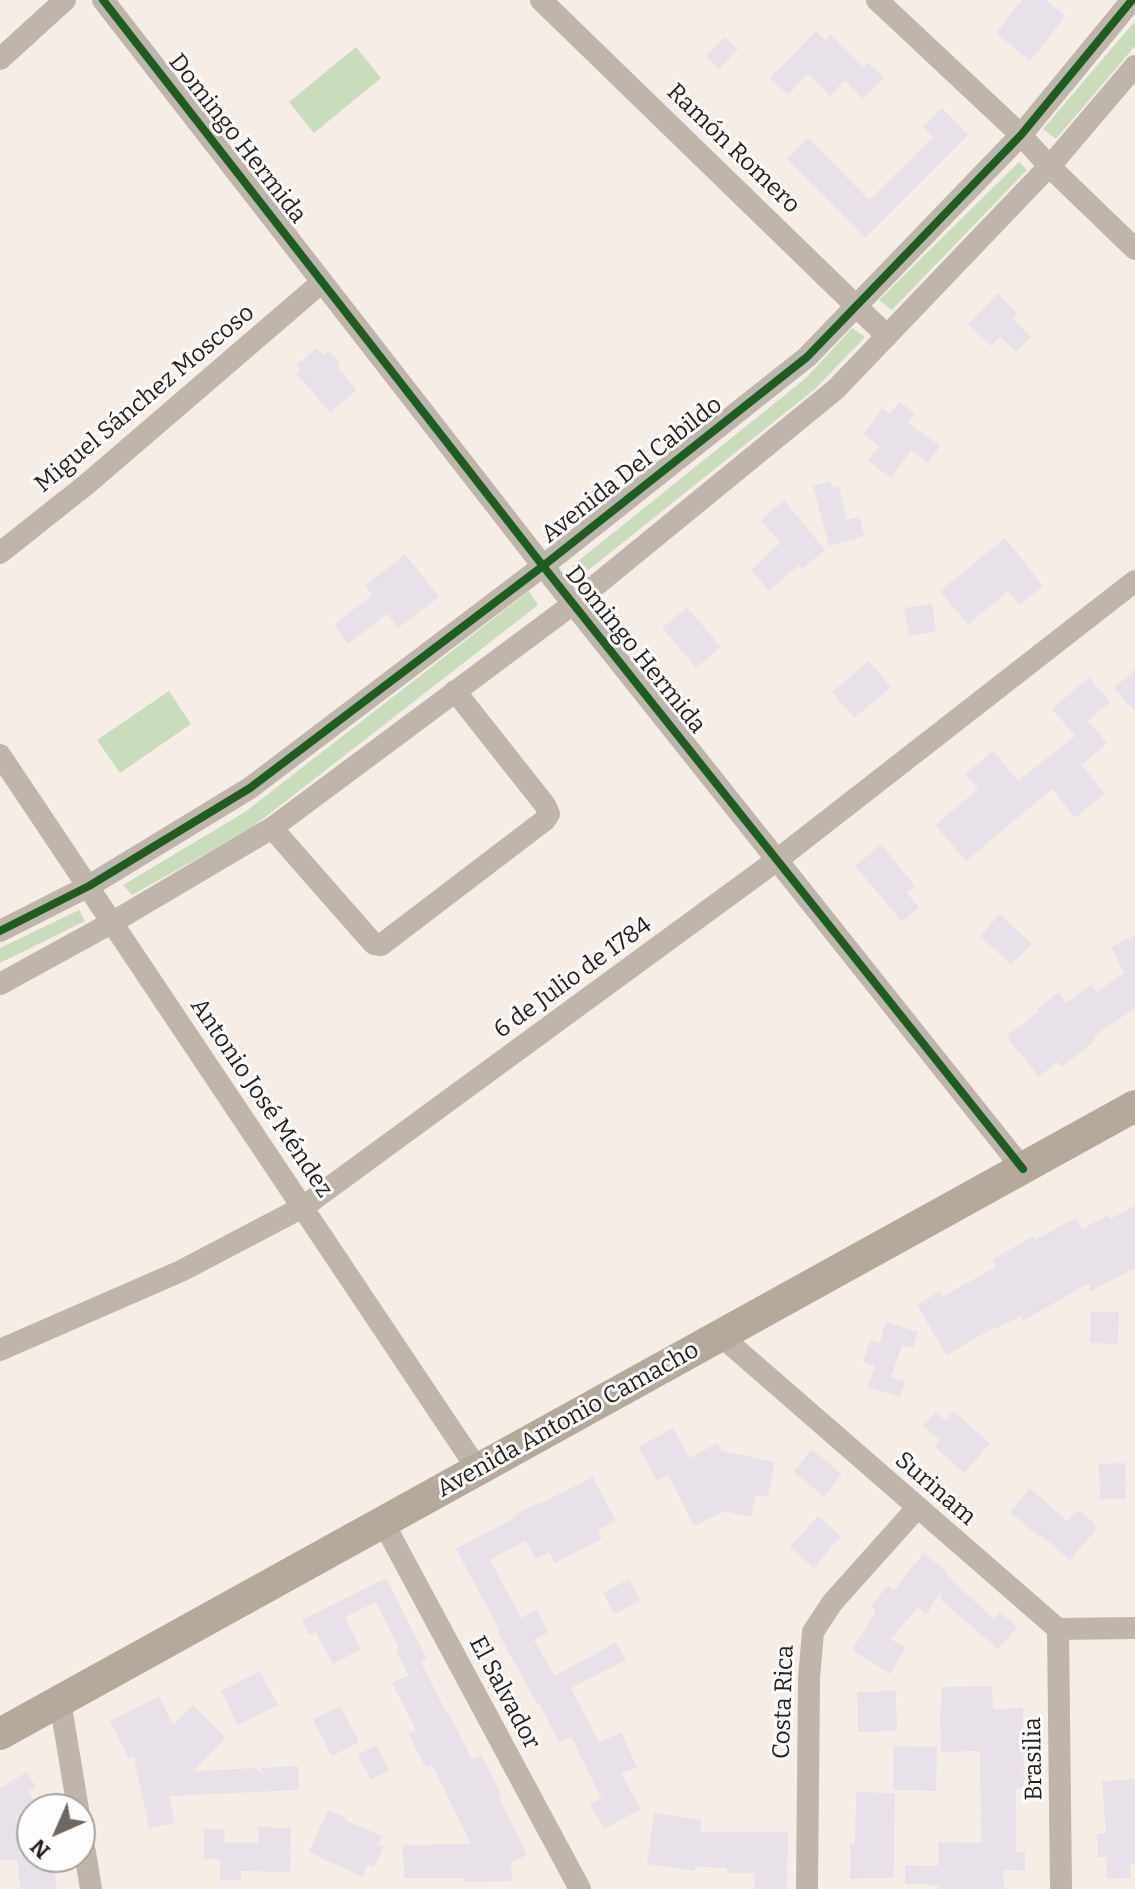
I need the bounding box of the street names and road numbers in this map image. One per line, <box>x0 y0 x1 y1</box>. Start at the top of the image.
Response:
street label: Domingo Hermida <box>162 49 312 229</box>
street label: Ramón Romero <box>660 78 806 220</box>
street label: Miguel Sánchez Moscoso <box>30 299 260 499</box>
street label: Avenida Del Cabildo <box>536 391 728 549</box>
street label: Domingo Hermida <box>559 560 711 740</box>
street label: 6 de Julio de 1784 <box>489 911 657 1045</box>
street label: Antonio José Méndez <box>184 993 338 1203</box>
street label: Avenida Antonio Camacho <box>432 1336 704 1504</box>
street label: Surinam <box>889 1446 981 1532</box>
street label: El Salvador <box>462 1632 546 1754</box>
street label: Costa Rica <box>768 1644 800 1760</box>
street label: Brasilia <box>1019 1717 1049 1801</box>

